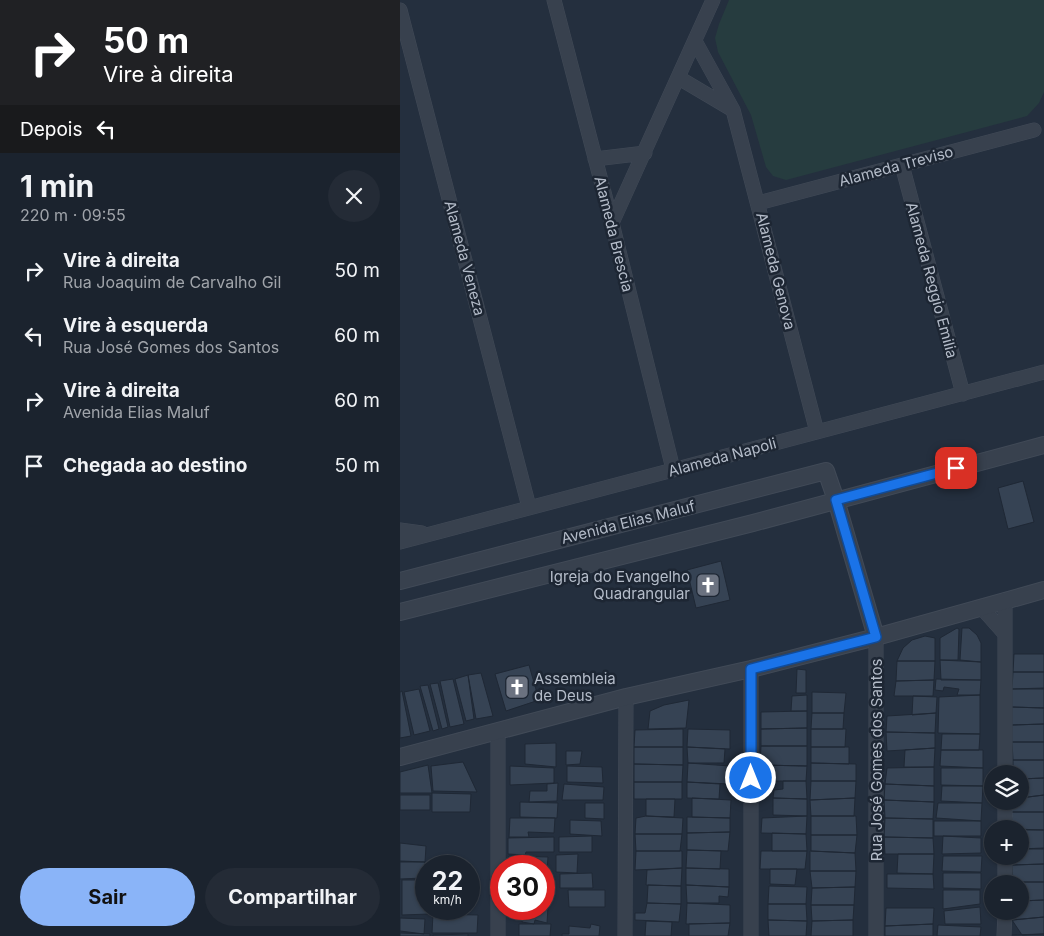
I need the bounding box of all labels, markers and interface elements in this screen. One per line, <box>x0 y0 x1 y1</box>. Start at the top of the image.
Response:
text: 50 m <box>103 19 189 61</box>
icon: right <box>20 20 85 85</box>
text: Vire à direita <box>103 61 234 87</box>
icon: left <box>92 115 120 143</box>
text: Depois <box>20 118 82 141</box>
street label: Alameda Treviso <box>837 142 955 190</box>
text: 1 min <box>20 168 94 204</box>
button: close <box>328 170 380 222</box>
street label: Alameda Brescia <box>590 174 638 294</box>
street label: Alameda Veneza <box>440 198 490 318</box>
street label: Alameda Reggio Emilia <box>902 200 962 360</box>
text: 220 m · 09:55 <box>20 205 126 225</box>
street label: Alameda Genova <box>752 210 800 332</box>
text: Vire à direita <box>63 249 180 272</box>
icon: right <box>20 257 48 285</box>
text: 50 m <box>334 259 380 282</box>
text: Rua Joaquim de Carvalho Gil <box>63 272 281 292</box>
text: Vire à esquerda <box>63 314 208 337</box>
icon: left <box>20 322 48 350</box>
text: 60 m <box>334 324 380 347</box>
text: Rua José Gomes dos Santos <box>63 337 279 357</box>
text: Vire à direita <box>63 379 180 402</box>
icon: right <box>20 387 48 415</box>
text: 60 m <box>334 389 380 412</box>
text: Avenida Elias Maluf <box>63 402 210 422</box>
street label: Alameda Napoli <box>666 433 778 481</box>
pin <box>935 447 977 489</box>
icon: arrive <box>20 452 48 480</box>
text: Chegada ao destino <box>63 454 247 477</box>
text: 50 m <box>334 454 380 477</box>
icon: arrive <box>942 454 970 482</box>
street label: Avenida Elias Maluf <box>559 496 697 548</box>
place label: Igreja do Evangelho Quadrangular <box>550 567 690 603</box>
church icon: Igreja do Evangelho Quadrangular <box>695 572 721 598</box>
street label: Rua José Gomes dos Santos <box>867 659 886 861</box>
place label: Assembleia de Deus <box>534 669 616 705</box>
church icon: Assembleia de Deus <box>504 674 530 700</box>
position arrow <box>724 751 776 803</box>
map controls <box>984 765 1029 920</box>
button: layers <box>984 765 1029 810</box>
button: + <box>984 820 1029 865</box>
speed limit sign: 30 <box>490 855 555 920</box>
text: 22 <box>432 866 463 896</box>
button: Sair <box>20 868 195 926</box>
button: Compartilhar <box>205 868 380 926</box>
button: − <box>984 875 1029 920</box>
text: km/h <box>433 892 462 907</box>

